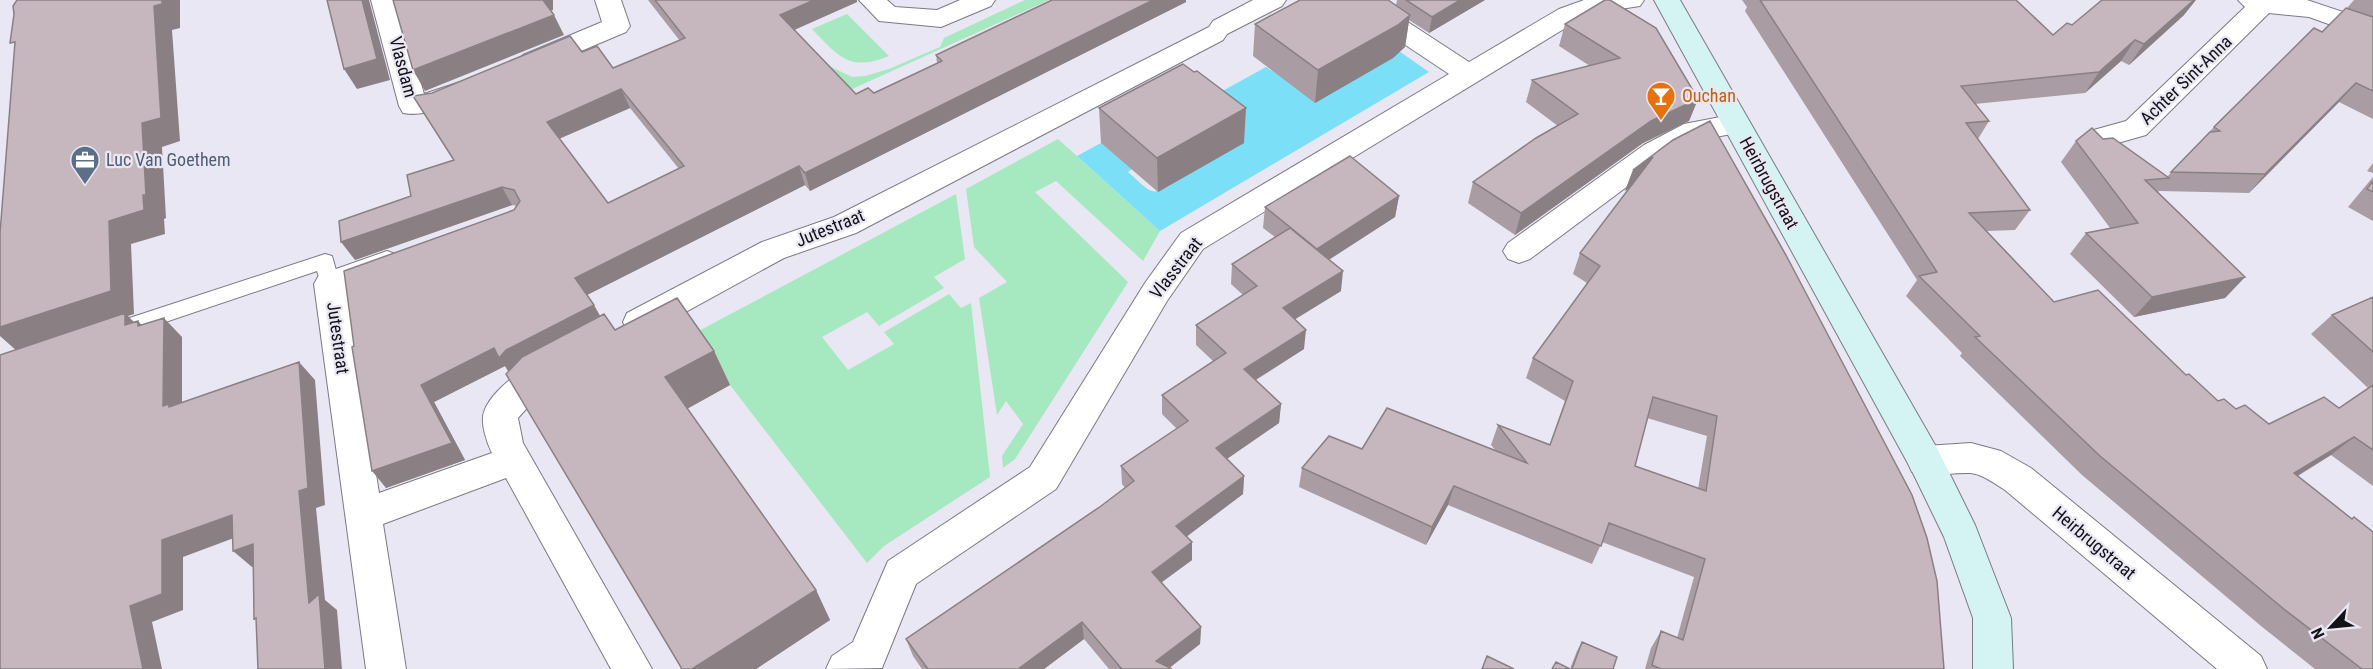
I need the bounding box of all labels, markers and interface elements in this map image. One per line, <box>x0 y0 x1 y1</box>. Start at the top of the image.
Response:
street label: Achter Sint-Anna <box>2135 31 2236 129</box>
street label: Vlasdam <box>385 34 422 100</box>
bar icon: Ouchan <box>1645 80 1677 122</box>
place label: Ouchan <box>1682 85 1736 106</box>
street label: Heirbrugstraat <box>1735 133 1803 233</box>
office icon: Luc Van Goethem <box>69 144 101 186</box>
place label: Luc Van Goethem <box>106 149 231 170</box>
street label: Jutestraat <box>792 204 867 251</box>
street label: Vlasstraat <box>1145 233 1206 303</box>
street label: Jutestraat <box>323 301 354 375</box>
street label: Heirbrugstraat <box>2048 502 2140 584</box>
north arrow <box>2301 597 2361 657</box>
text: N <box>2307 625 2329 642</box>

